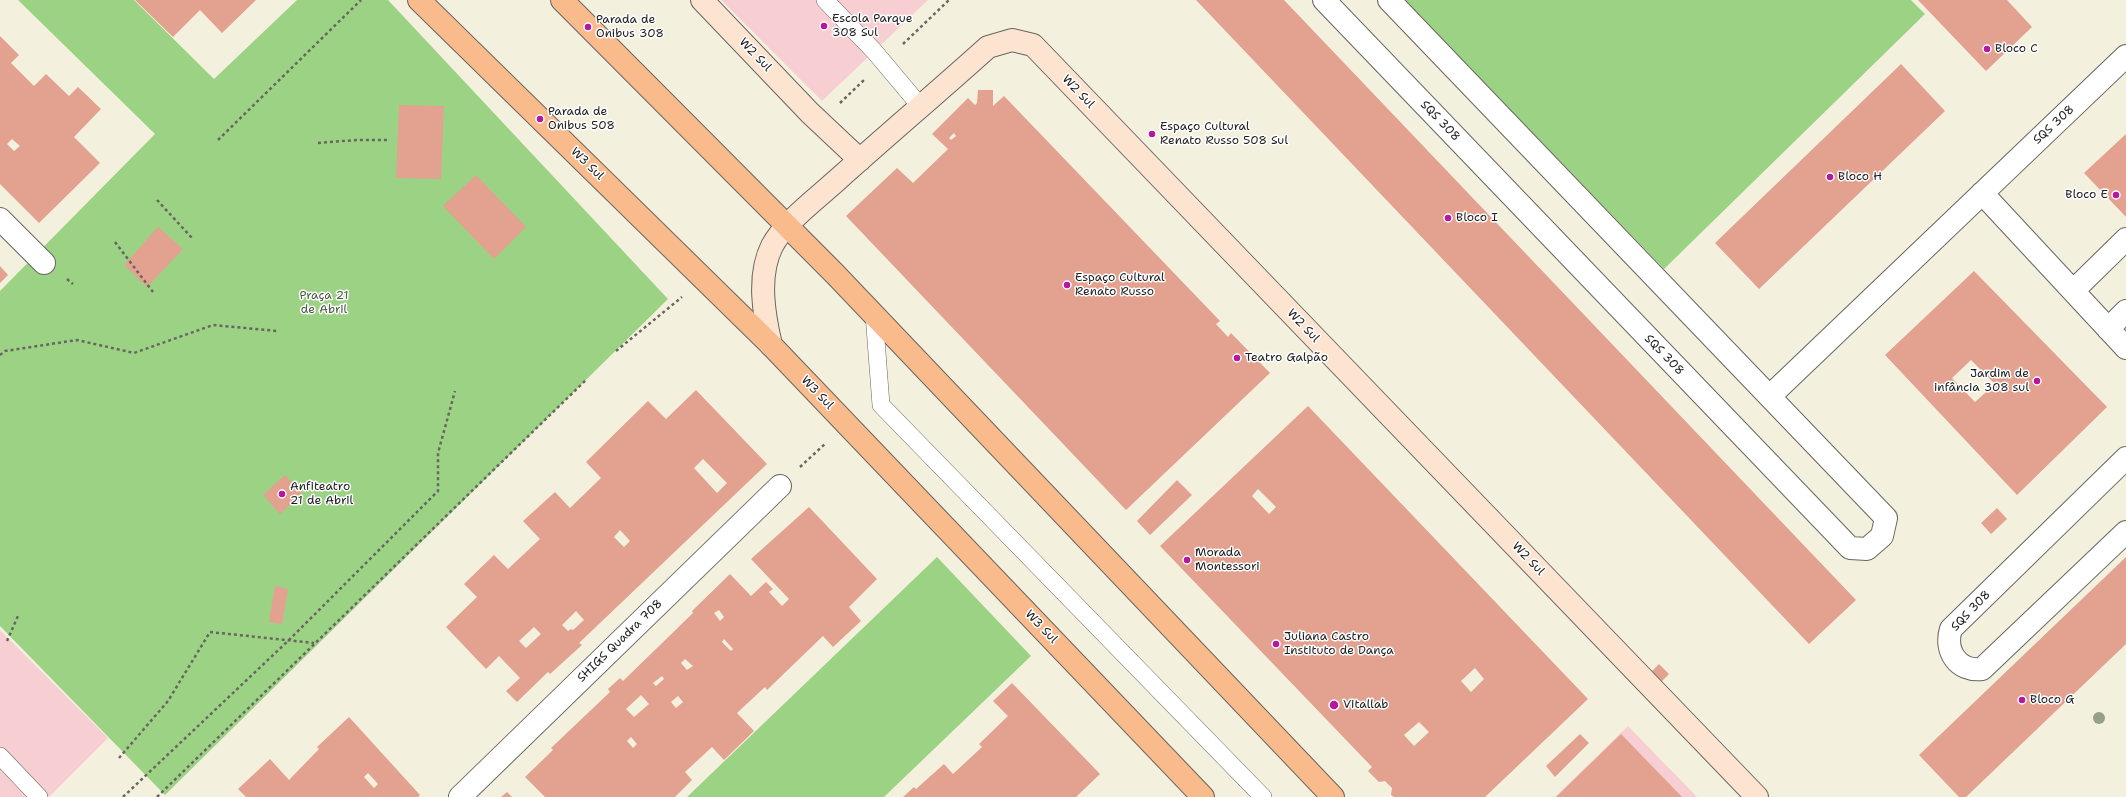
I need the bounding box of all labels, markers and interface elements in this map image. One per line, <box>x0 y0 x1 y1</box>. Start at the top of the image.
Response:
place label: Escola Parque 308 Sul <box>832 12 912 40</box>
place label: Parada de Onibus 308 <box>596 13 664 41</box>
marker: Escola Parque 308 Sul <box>819 21 829 31</box>
marker: Parada de Onibus 308 <box>583 22 593 32</box>
street label: W2 Sul <box>736 35 774 75</box>
place label: Bloco C <box>1995 42 2038 56</box>
marker: Bloco C <box>1982 44 1992 54</box>
street label: W2 Sul <box>1059 72 1097 112</box>
street label: SQS 308 <box>1417 98 1463 144</box>
street label: SQS 308 <box>2031 102 2077 148</box>
place label: Parada de Onibus 508 <box>548 105 615 133</box>
marker: Parada de Onibus 508 <box>535 114 545 124</box>
place label: Espaço Cultural Renato Russo 508 Sul <box>1160 120 1288 148</box>
marker: Espaço Cultural Renato Russo 508 Sul <box>1147 129 1157 139</box>
street label: W3 Sul <box>567 145 607 183</box>
place label: Bloco H <box>1838 170 1882 184</box>
marker: Bloco H <box>1825 172 1835 182</box>
place label: Bloco E <box>2065 188 2108 202</box>
marker: Bloco E <box>2111 190 2121 200</box>
place label: Bloco I <box>1456 211 1498 225</box>
marker: Bloco I <box>1443 213 1453 223</box>
place label: Espaço Cultural Renato Russo <box>1075 271 1165 299</box>
marker: Espaço Cultural Renato Russo <box>1062 280 1072 290</box>
park label: Praça 21 de Abril <box>299 289 349 317</box>
street label: W2 Sul <box>1284 306 1322 346</box>
street label: SQS 308 <box>1641 332 1687 378</box>
place label: Teatro Galpão <box>1245 351 1328 365</box>
marker: Teatro Galpão <box>1232 353 1242 363</box>
place label: Jardim de infância 308 sul <box>1934 367 2029 395</box>
street label: W3 Sul <box>798 373 836 413</box>
marker: Jardim de infância 308 sul <box>2032 376 2042 386</box>
place label: Anfiteatro 21 de Abril <box>290 480 353 508</box>
marker: Anfiteatro 21 de Abril <box>277 489 287 499</box>
street label: W2 Sul <box>1509 539 1547 579</box>
place label: Morada Montessori <box>1195 546 1260 574</box>
marker: Morada Montessori <box>1182 555 1192 565</box>
street label: SQS 308 <box>1948 588 1994 634</box>
street label: SHIGS Quadra 708 <box>574 597 666 685</box>
street label: W3 Sul <box>1022 607 1060 647</box>
place label: Juliana Castro Instituto de Dança <box>1284 630 1394 658</box>
marker: Juliana Castro Instituto de Dança <box>1271 639 1281 649</box>
place label: Bloco G <box>2030 693 2074 707</box>
marker: Bloco G <box>2017 695 2027 705</box>
place label: Vitallab <box>1343 698 1388 712</box>
marker: Vitallab <box>1328 699 1340 711</box>

